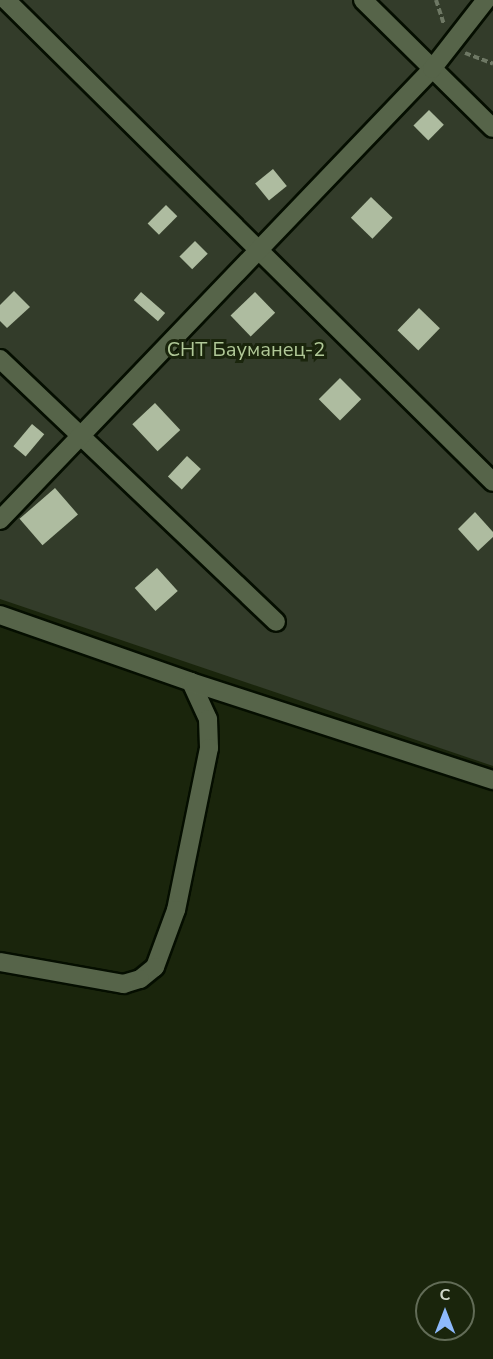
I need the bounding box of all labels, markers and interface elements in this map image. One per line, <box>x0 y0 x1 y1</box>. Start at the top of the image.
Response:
park label: СНТ Бауманец-2 <box>167 337 325 361</box>
north arrow <box>415 1281 475 1341</box>
text: С <box>440 1284 450 1306</box>

